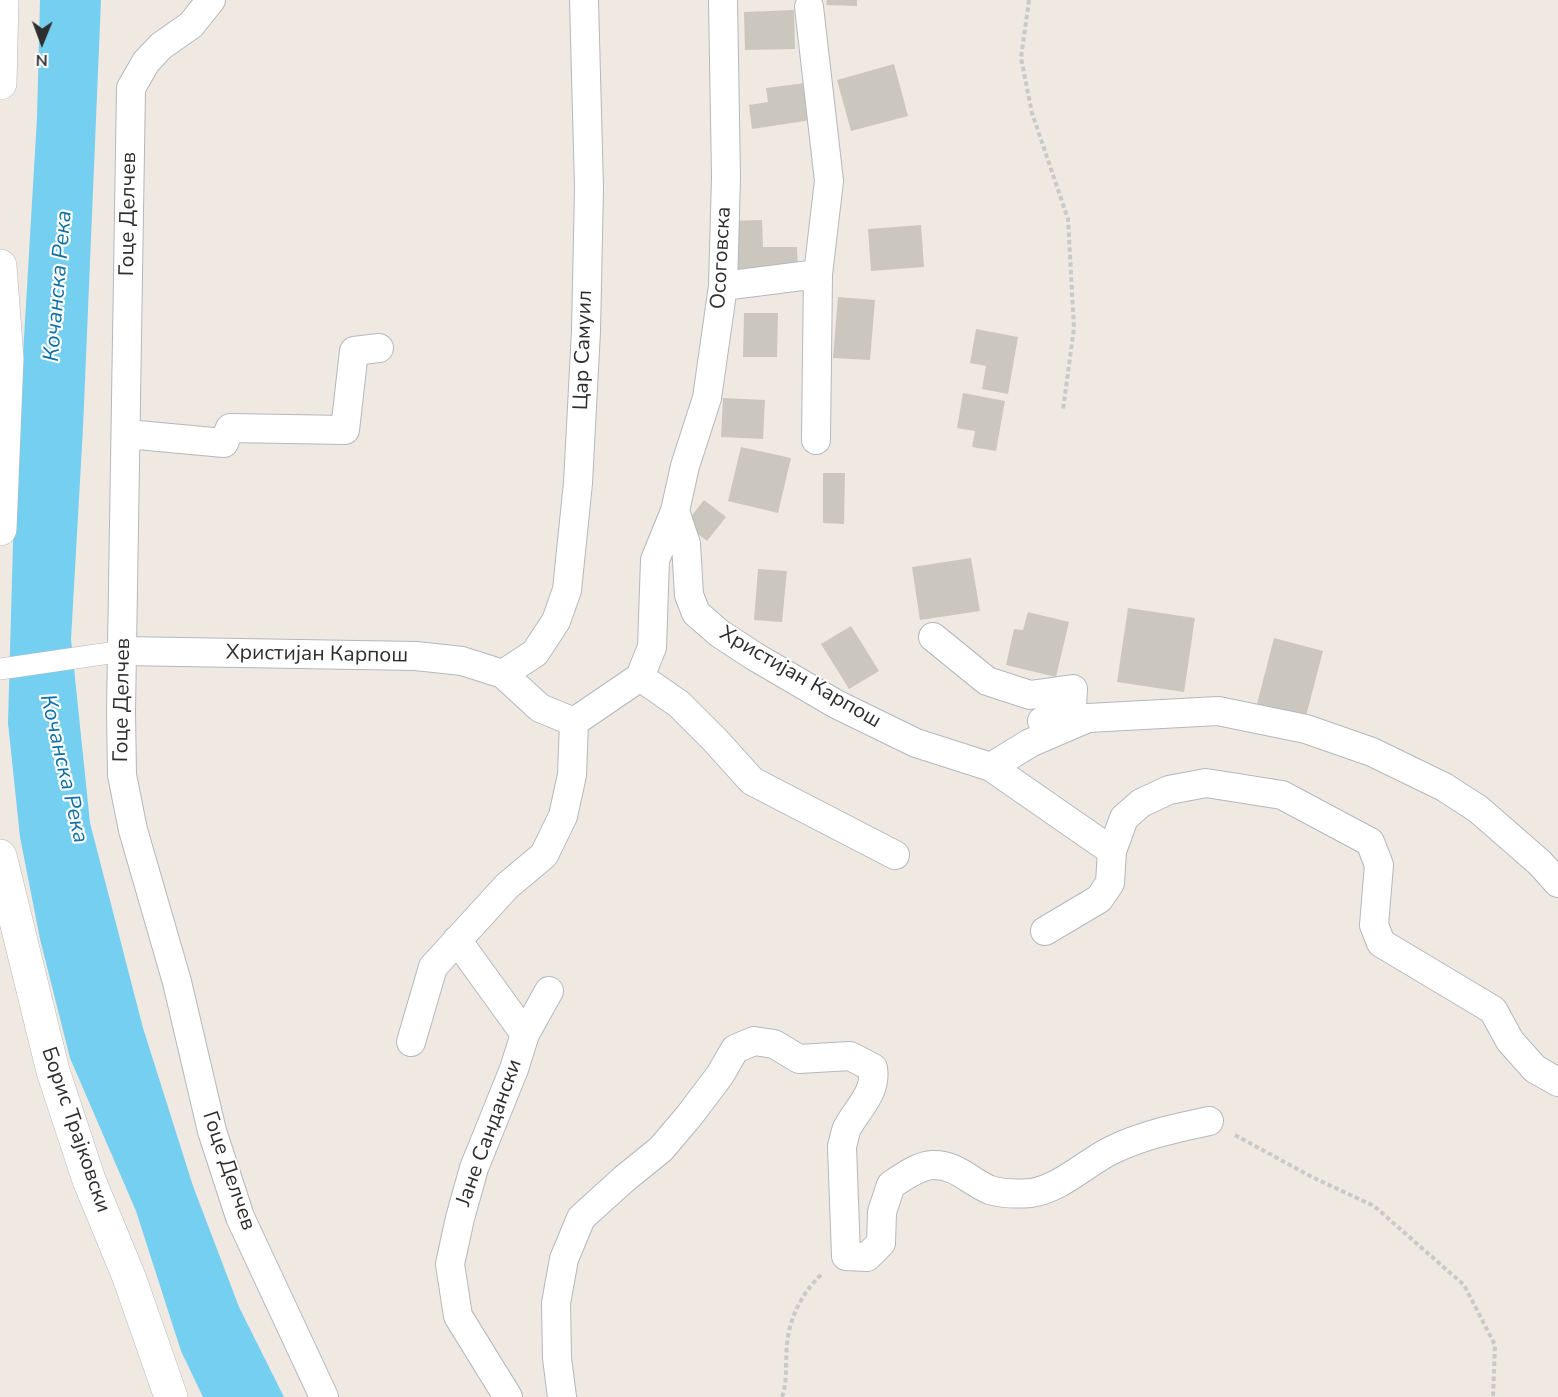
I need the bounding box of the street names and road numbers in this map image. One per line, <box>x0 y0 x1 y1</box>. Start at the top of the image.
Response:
street label: Гоце Делчев <box>115 152 143 276</box>
street label: Осоговска <box>707 206 737 310</box>
street label: Цар Самуил <box>569 290 599 410</box>
street label: Христијан Карпош <box>715 622 885 734</box>
street label: Гоце Делчев <box>109 638 137 762</box>
street label: Христијан Карпош <box>226 641 408 669</box>
street label: Борис Трајковски <box>35 1044 115 1216</box>
street label: Јане Сандански <box>452 1056 528 1210</box>
street label: Гоце Делчев <box>196 1108 260 1234</box>

